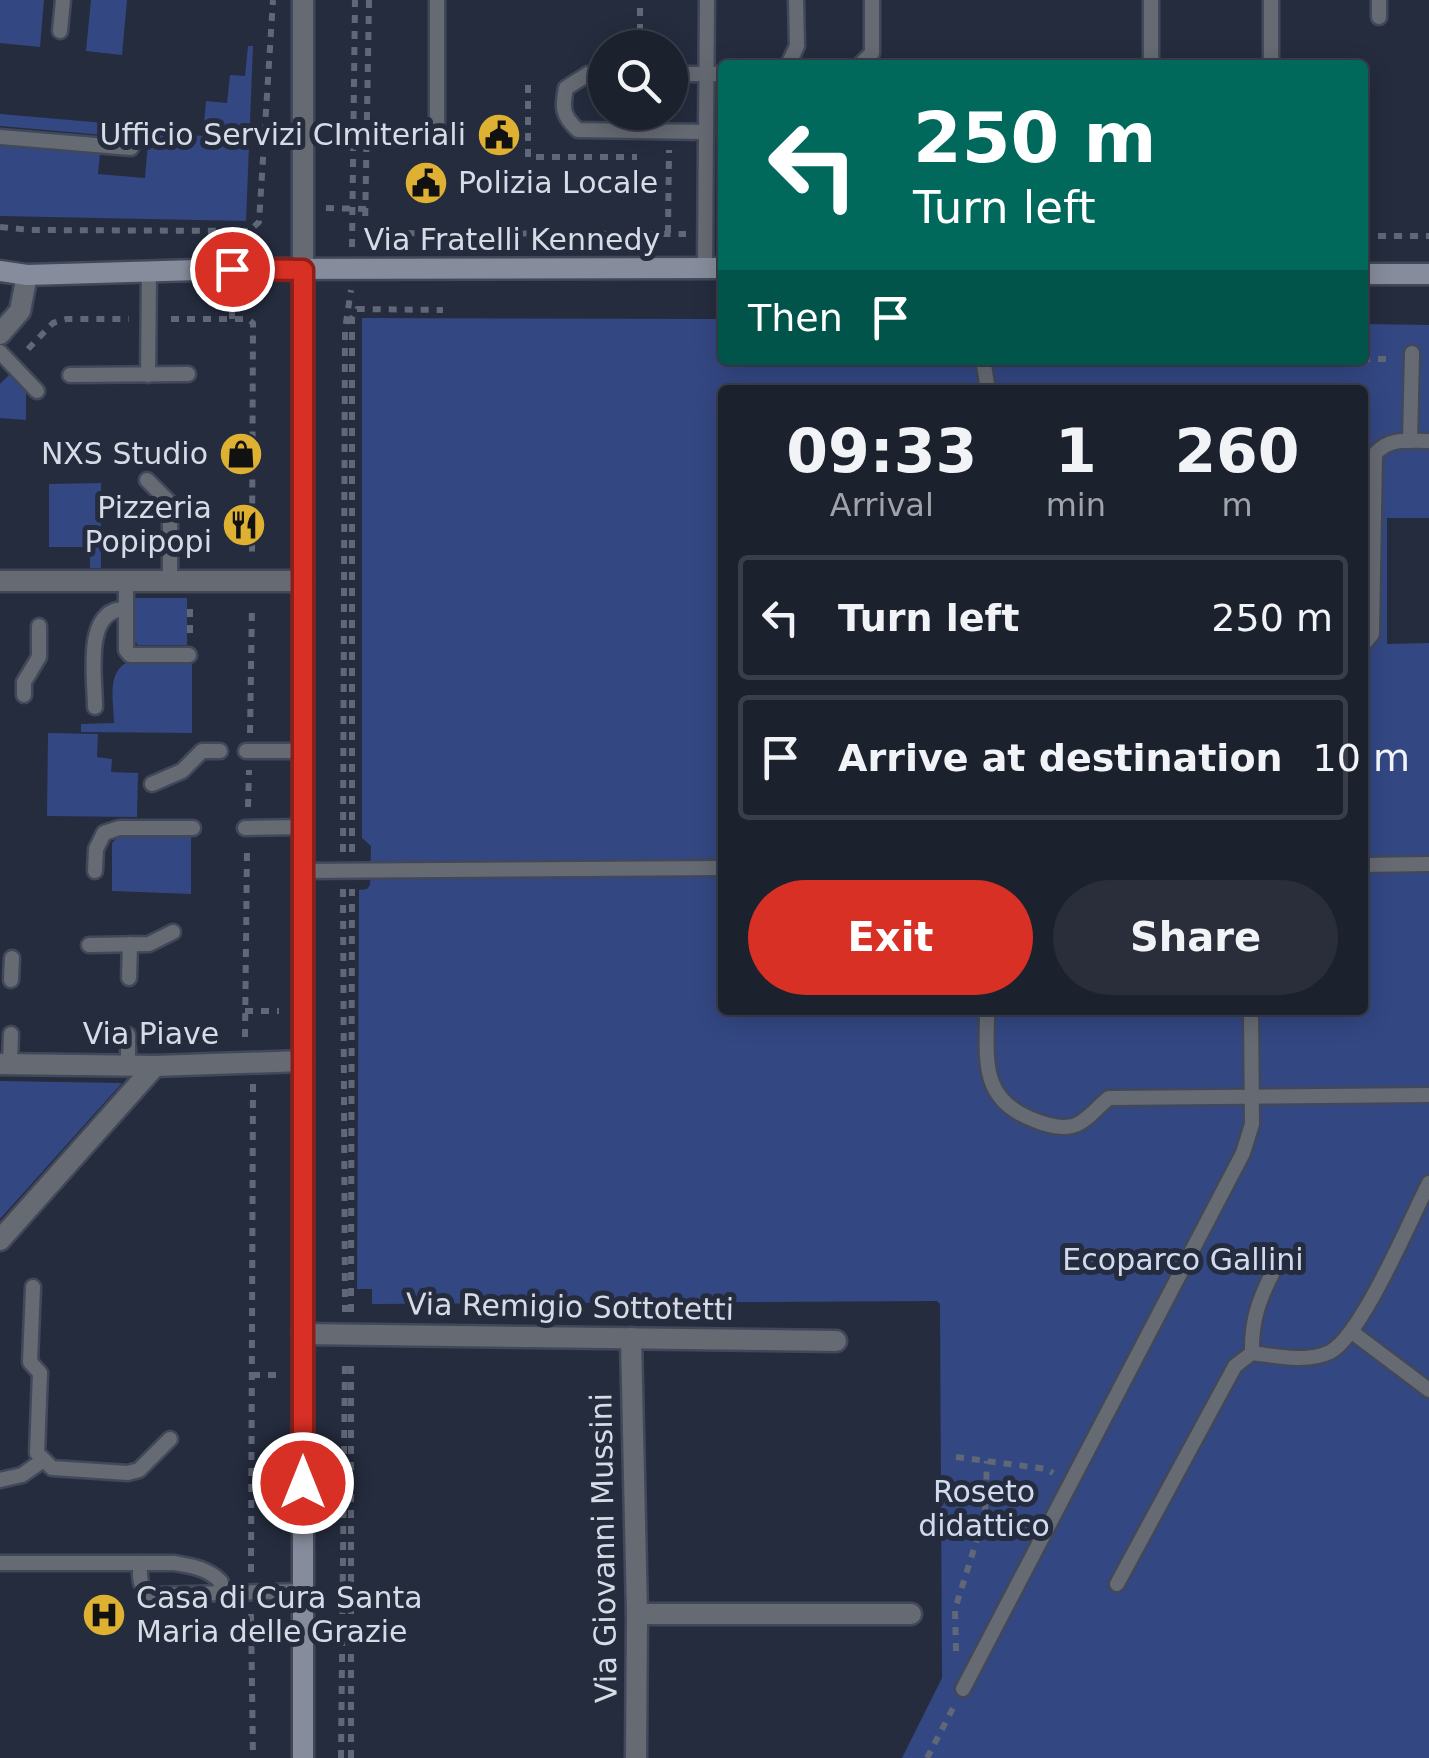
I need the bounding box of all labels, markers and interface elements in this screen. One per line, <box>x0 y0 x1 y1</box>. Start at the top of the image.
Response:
map controls <box>588 30 688 130</box>
button: search <box>588 30 688 130</box>
text: 250 m <box>913 97 1156 179</box>
icon: left <box>748 100 878 230</box>
public building icon: Ufficio Servizi CImiteriali <box>476 112 522 158</box>
place label: Ufficio Servizi CImiteriali <box>99 117 466 152</box>
public building icon: Polizia Locale <box>403 160 449 206</box>
place label: Polizia Locale <box>458 165 658 200</box>
text: Turn left <box>913 181 1096 234</box>
street label: Via Fratelli Kennedy <box>364 222 660 257</box>
pin <box>190 227 275 312</box>
icon: arrive <box>205 242 260 297</box>
icon: arrive <box>863 290 918 345</box>
text: Then <box>748 296 843 340</box>
text: 09:33 <box>786 416 977 486</box>
text: 1 <box>1055 416 1097 486</box>
text: 260 <box>1174 416 1300 486</box>
shop icon: NXS Studio <box>218 431 264 477</box>
place label: NXS Studio <box>41 436 208 471</box>
text: Arrival <box>830 486 934 524</box>
text: min <box>1046 486 1106 524</box>
text: m <box>1221 486 1253 524</box>
place label: Pizzeria Popipopi <box>84 490 212 559</box>
restaurant icon: Pizzeria Popipopi <box>221 502 267 548</box>
icon: left <box>753 590 808 645</box>
text: Turn left <box>838 596 1019 640</box>
text: 250 m <box>1211 596 1333 640</box>
icon: arrive <box>753 730 808 785</box>
text: Arrive at destination <box>838 736 1283 780</box>
text: 10 m <box>1313 736 1410 780</box>
button: Exit <box>748 880 1033 995</box>
button: Share <box>1053 880 1338 995</box>
street label: Via Piave <box>83 1016 219 1051</box>
park label: Ecoparco Gallini <box>1062 1242 1304 1277</box>
street label: Via Remigio Sottotetti <box>406 1286 734 1327</box>
street label: Via Giovanni Mussini <box>583 1393 624 1703</box>
position arrow <box>251 1431 355 1535</box>
park label: Roseto didattico <box>918 1474 1050 1543</box>
place label: Casa di Cura Santa Maria delle Grazie <box>136 1580 423 1649</box>
hospital icon: Casa di Cura Santa Maria delle Grazie <box>81 1592 127 1638</box>

